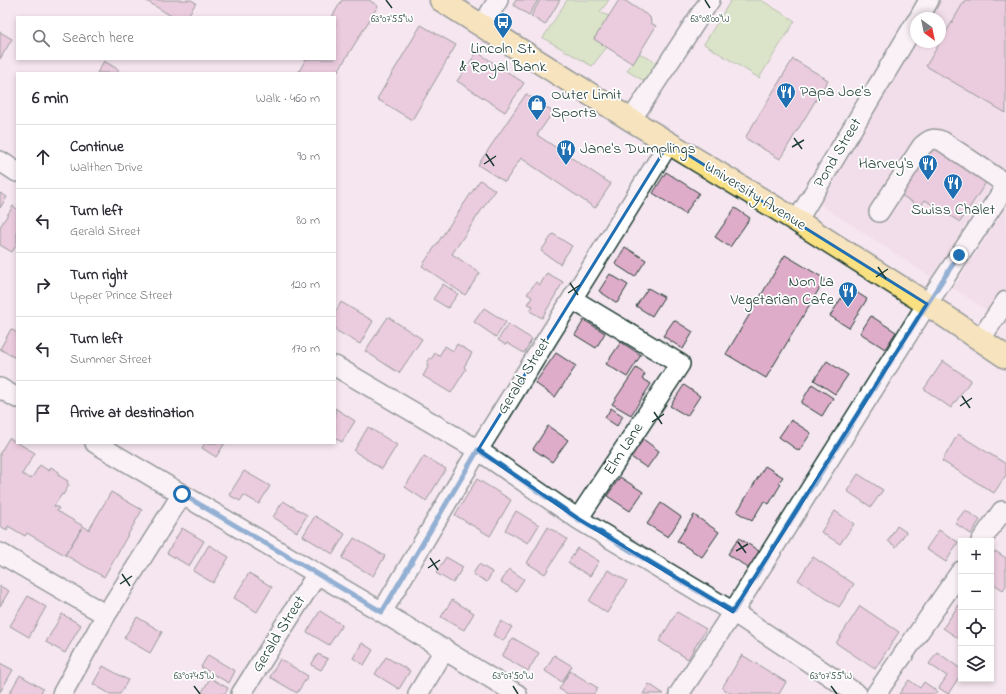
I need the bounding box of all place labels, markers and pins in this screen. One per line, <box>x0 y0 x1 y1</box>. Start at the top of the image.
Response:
bus stop icon: Lincoln St. & Royal Bank <box>492 11 514 39</box>
place label: Lincoln St. & Royal Bank <box>459 37 547 79</box>
place label: Papa Joe's <box>800 80 871 104</box>
restaurant icon: Papa Joe's <box>775 81 797 109</box>
place label: Outer Limit Sports <box>551 83 622 125</box>
shop icon: Outer Limit Sports <box>526 93 548 121</box>
place label: Jane's Dumplings <box>580 137 696 161</box>
restaurant icon: Jane's Dumplings <box>555 138 577 166</box>
place label: Harvey's <box>859 152 914 176</box>
restaurant icon: Harvey's <box>917 153 939 181</box>
restaurant icon: Swiss Chalet <box>942 172 964 200</box>
place label: Swiss Chalet <box>911 198 996 222</box>
place label: Non La Vegetarian Cafe <box>730 270 835 312</box>
restaurant icon: Non La Vegetarian Cafe <box>837 280 859 308</box>

